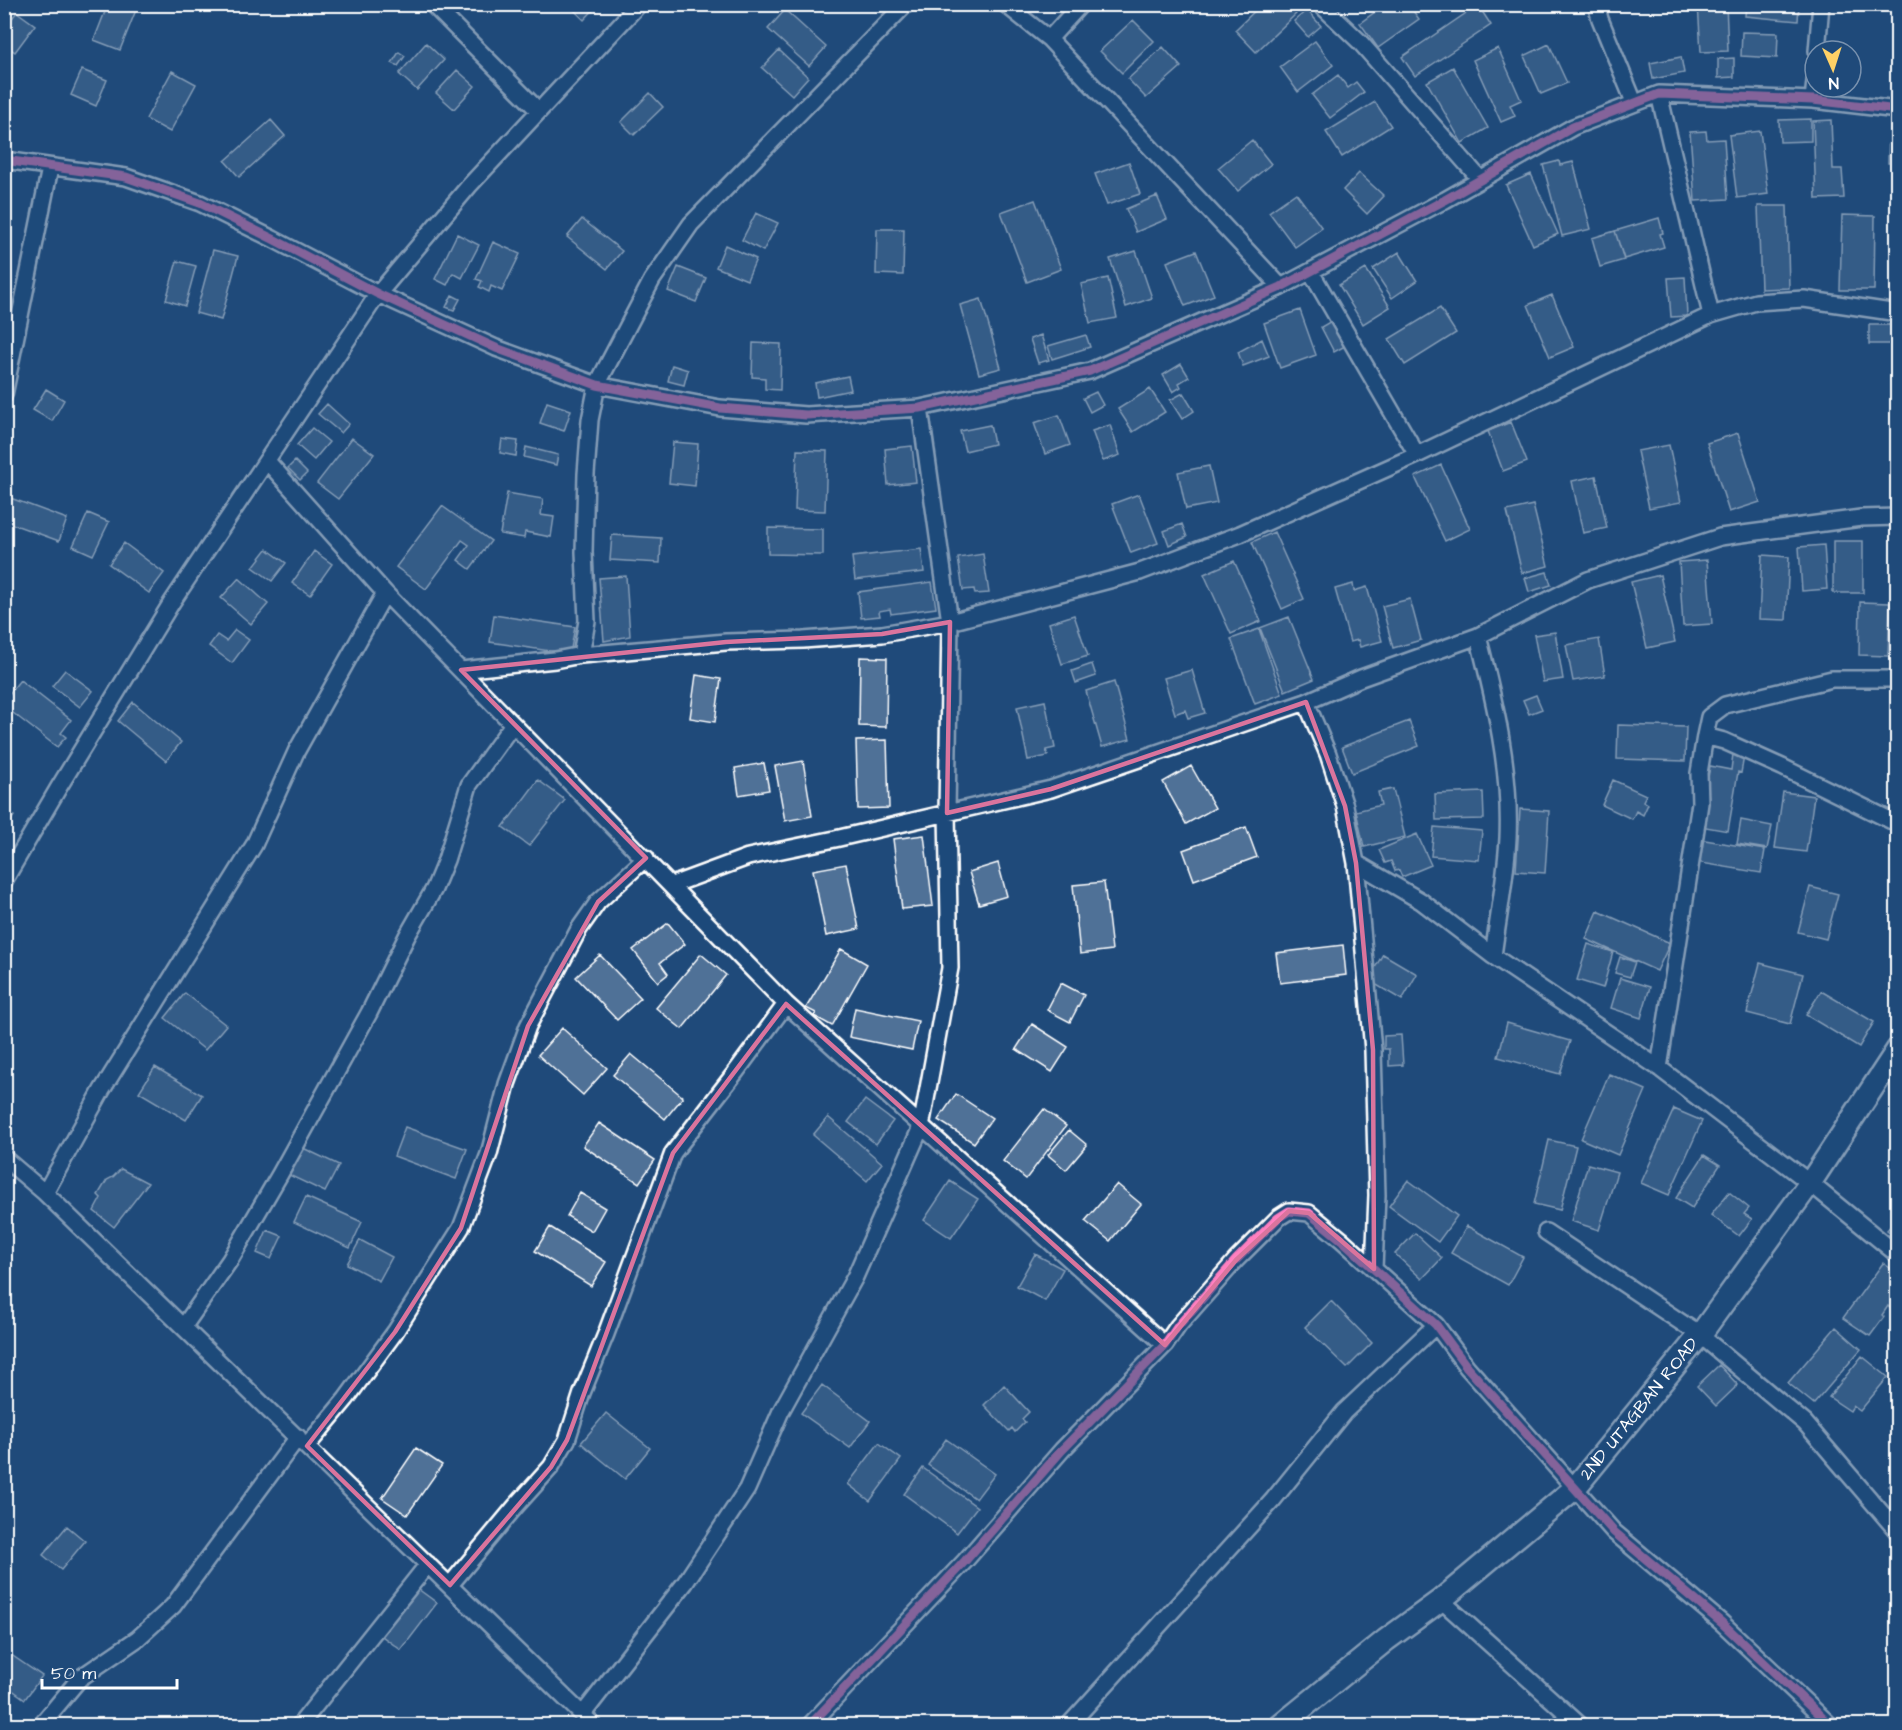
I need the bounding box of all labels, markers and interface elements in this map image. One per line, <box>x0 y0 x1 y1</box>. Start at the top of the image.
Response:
north arrow <box>1803 39 1863 99</box>
text: N <box>1828 72 1839 94</box>
street label: 2ND UTAGBAN ROAD <box>1574 1332 1705 1486</box>
scale bar <box>42 1652 177 1690</box>
text: 50 m <box>51 1661 96 1686</box>

